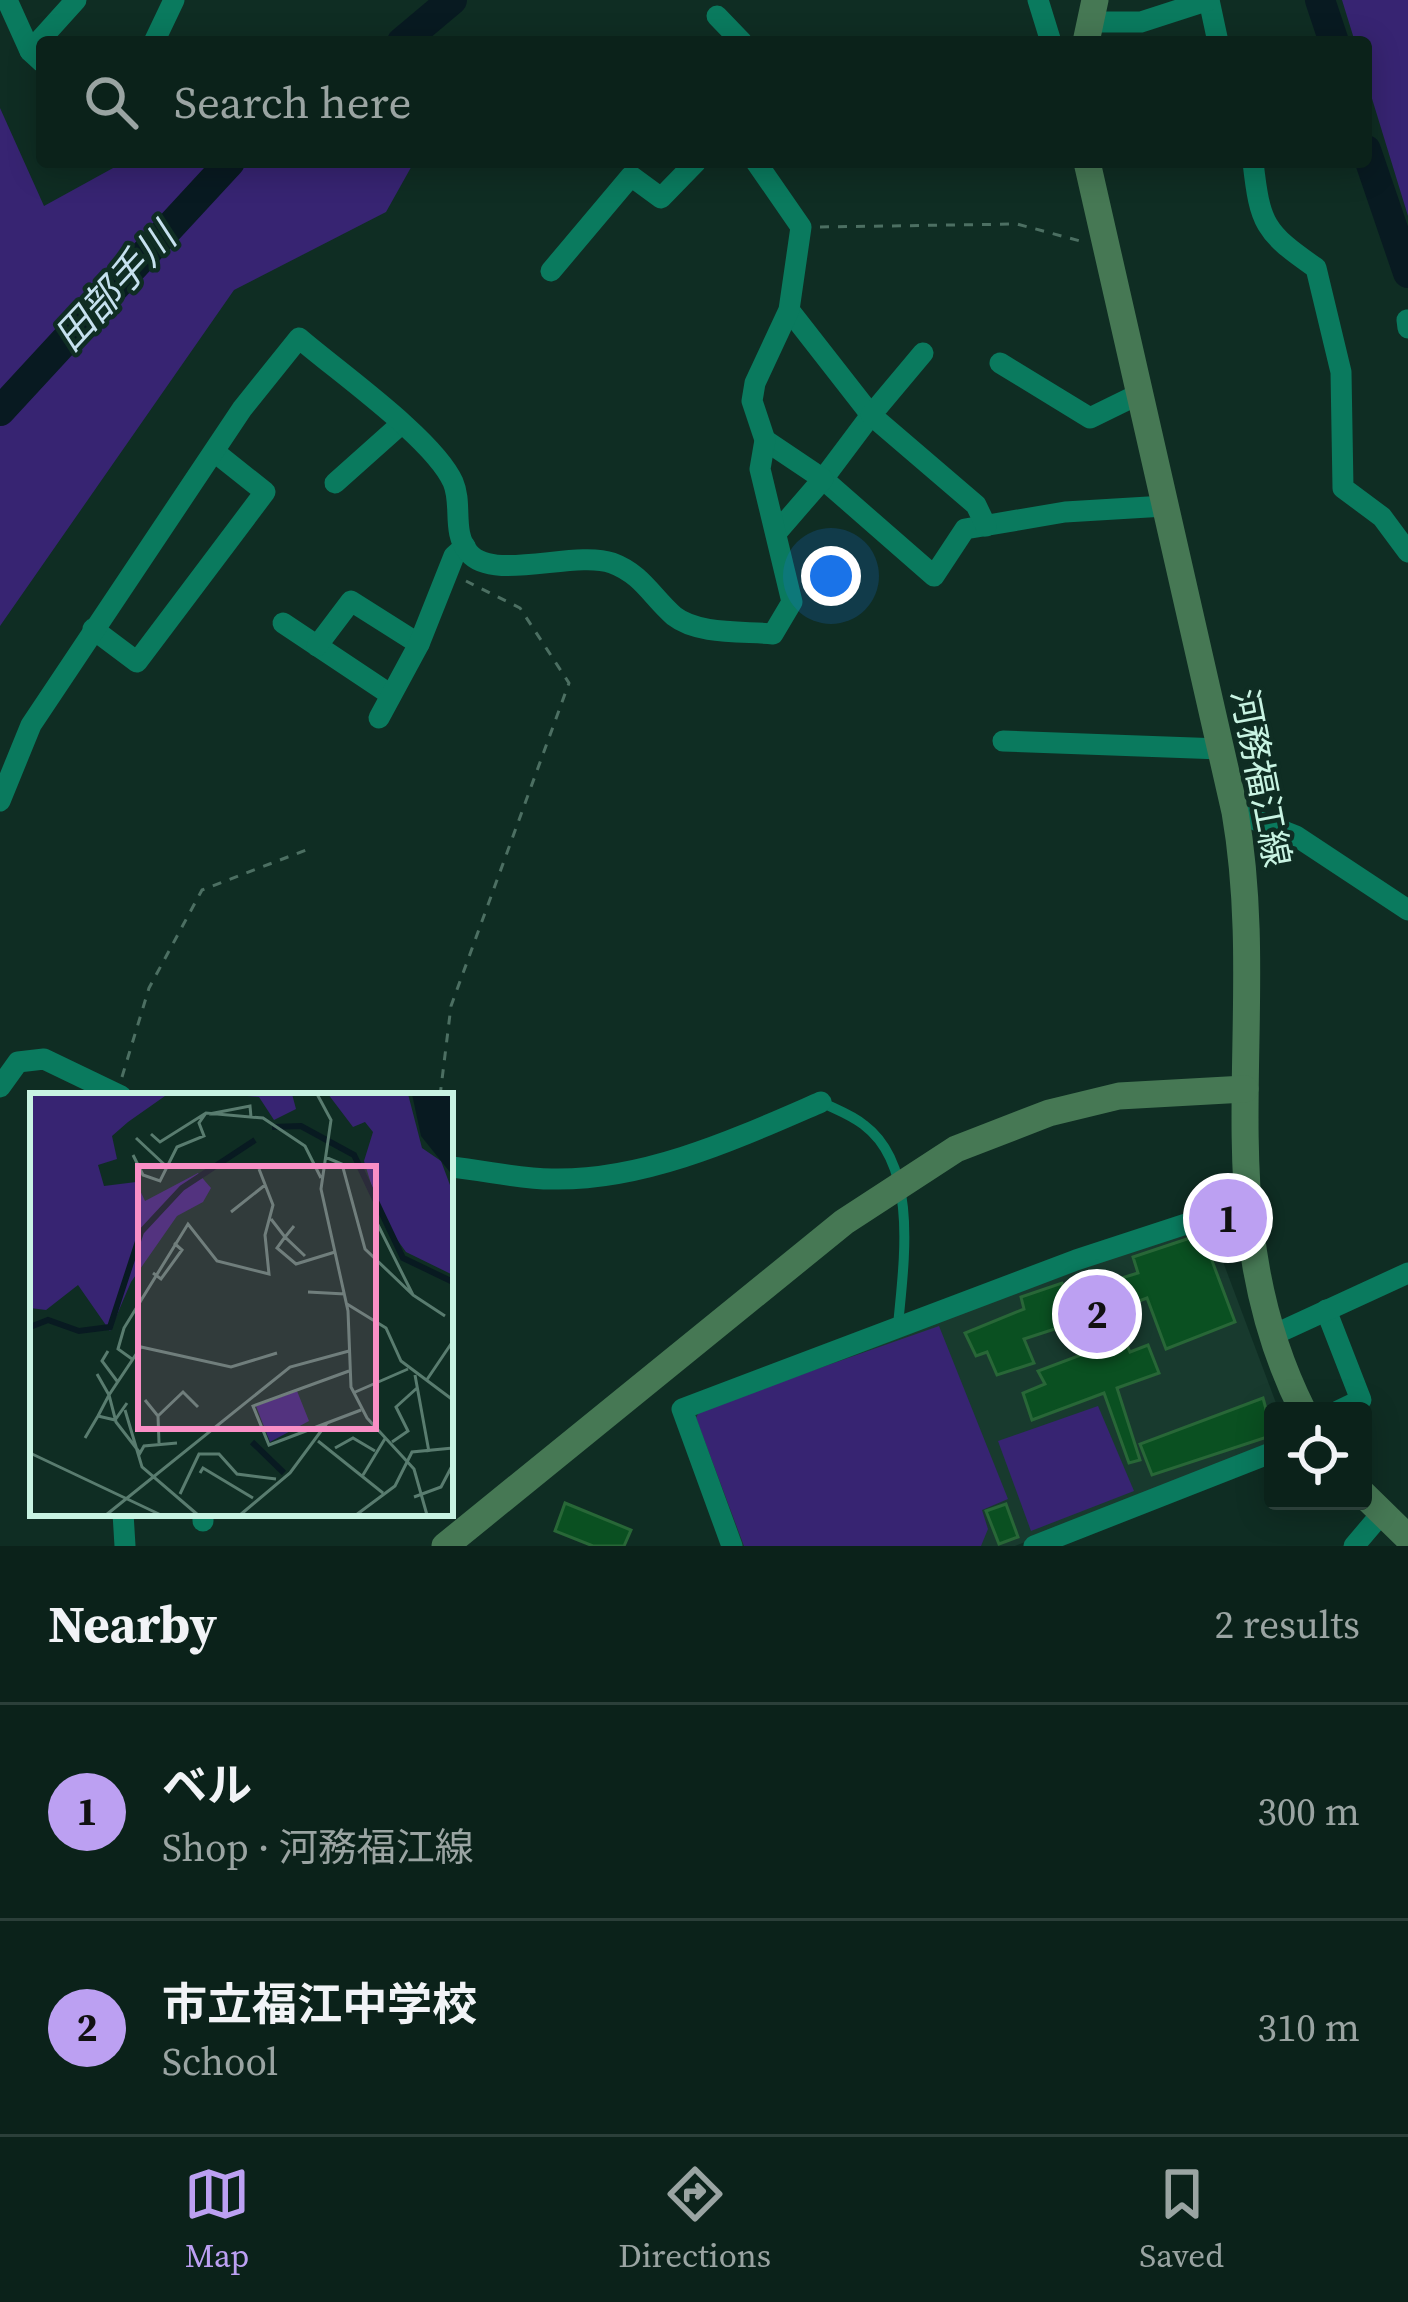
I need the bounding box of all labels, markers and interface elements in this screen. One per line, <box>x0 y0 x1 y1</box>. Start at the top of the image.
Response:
search box <box>36 36 1372 168</box>
icon: search <box>78 69 144 135</box>
text: Search here <box>174 71 411 133</box>
water label: 田部手川 <box>42 209 190 362</box>
your location <box>801 546 861 606</box>
street label: 河務福江線 <box>1220 685 1302 871</box>
inset map <box>30 1093 453 1516</box>
pin: 1 <box>1189 1173 1267 1263</box>
pin: 2 <box>1058 1269 1136 1359</box>
map controls <box>1264 1402 1372 1510</box>
button: locate <box>1264 1402 1372 1510</box>
text: Nearby <box>48 1589 217 1659</box>
text: 2 results <box>1215 1598 1360 1651</box>
text: ベル <box>162 1754 252 1816</box>
text: 1 <box>76 1785 98 1838</box>
text: 300 m <box>1257 1785 1360 1838</box>
text: Shop · 河務福江線 <box>162 1821 474 1874</box>
text: 市立福江中学校 <box>162 1973 477 2035</box>
text: 2 <box>76 2001 98 2054</box>
text: 310 m <box>1257 2001 1360 2054</box>
text: School <box>162 2035 278 2088</box>
tab: Map <box>184 2161 250 2278</box>
tab: Directions <box>618 2161 771 2278</box>
tab: Saved <box>1139 2161 1224 2278</box>

